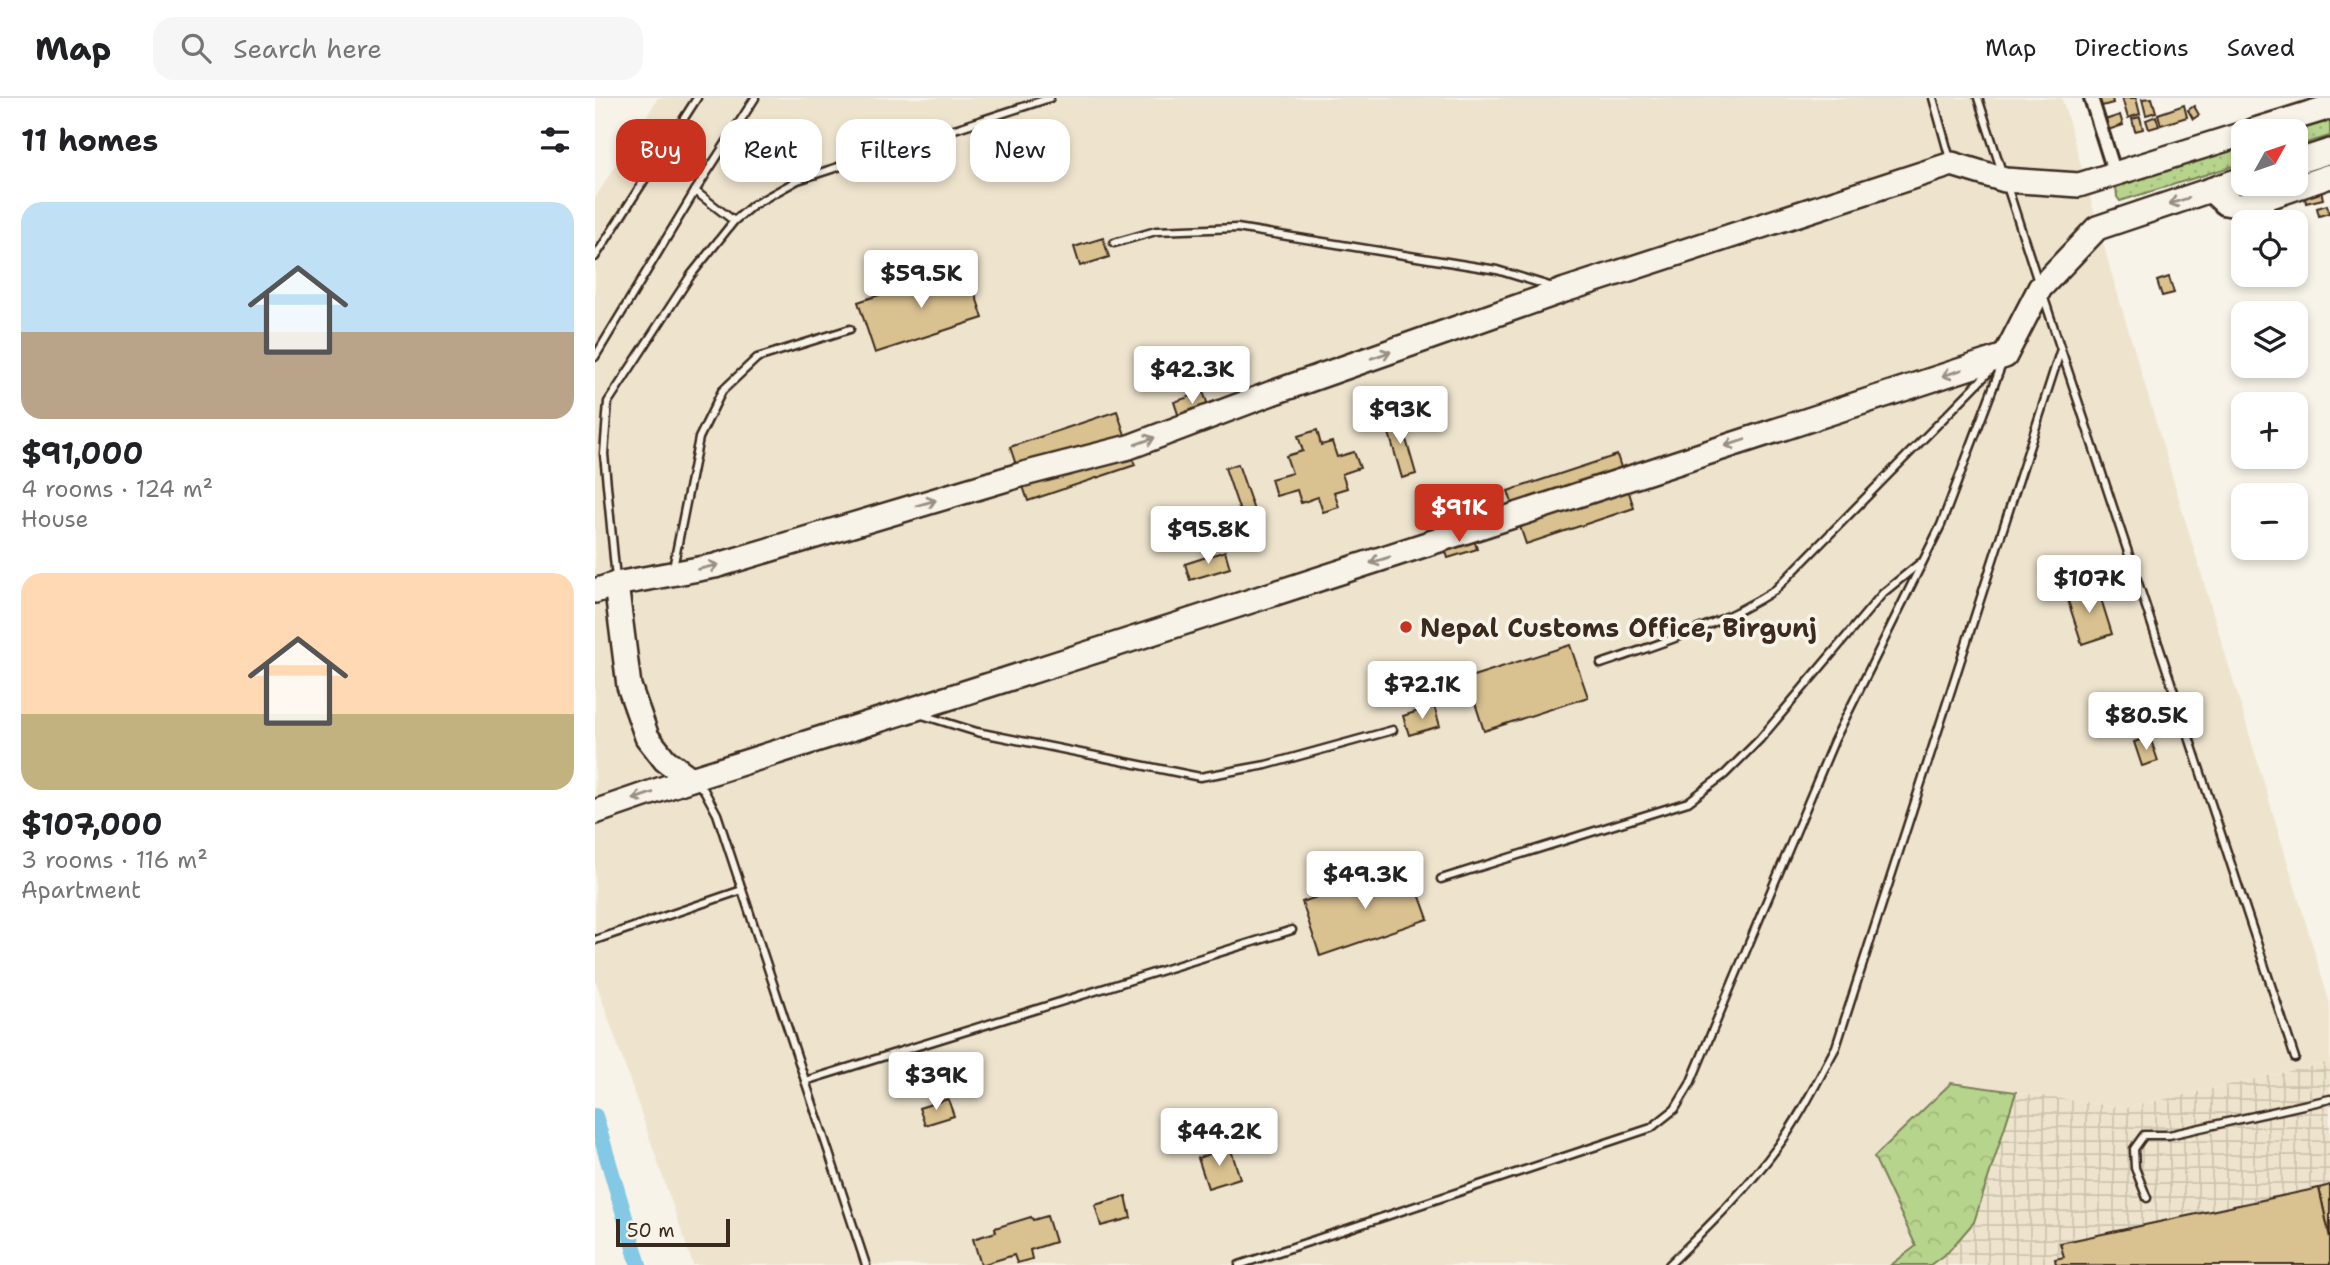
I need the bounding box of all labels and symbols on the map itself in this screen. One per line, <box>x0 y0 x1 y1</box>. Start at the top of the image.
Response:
north arrow <box>2231 119 2308 196</box>
one-way arrow <box>2168 196 2190 208</box>
pin: $59.5K <box>864 250 978 310</box>
pin: $42.3K <box>1135 346 1249 406</box>
one-way arrow <box>1370 348 1392 360</box>
one-way arrow <box>1941 368 1963 380</box>
pin: $93K <box>1359 386 1441 446</box>
one-way arrow <box>1133 434 1155 447</box>
one-way arrow <box>1725 438 1747 450</box>
pin: $91K <box>1418 484 1500 544</box>
one-way arrow <box>915 496 937 509</box>
pin: $95.8K <box>1151 506 1265 566</box>
one-way arrow <box>1369 555 1391 568</box>
pin: $107K <box>2040 556 2138 615</box>
one-way arrow <box>696 560 718 573</box>
place label: Nepal Customs Office, Birgunj <box>1420 610 1817 645</box>
marker: Nepal Customs Office, Birgunj <box>1398 619 1414 635</box>
pin: $72.1K <box>1365 662 1479 721</box>
pin: $80.5K <box>2089 692 2203 752</box>
one-way arrow <box>633 791 655 803</box>
pin: $49.3K <box>1308 852 1422 911</box>
pin: $39K <box>895 1052 977 1112</box>
pin: $44.2K <box>1162 1108 1276 1168</box>
scale bar <box>616 1216 730 1248</box>

